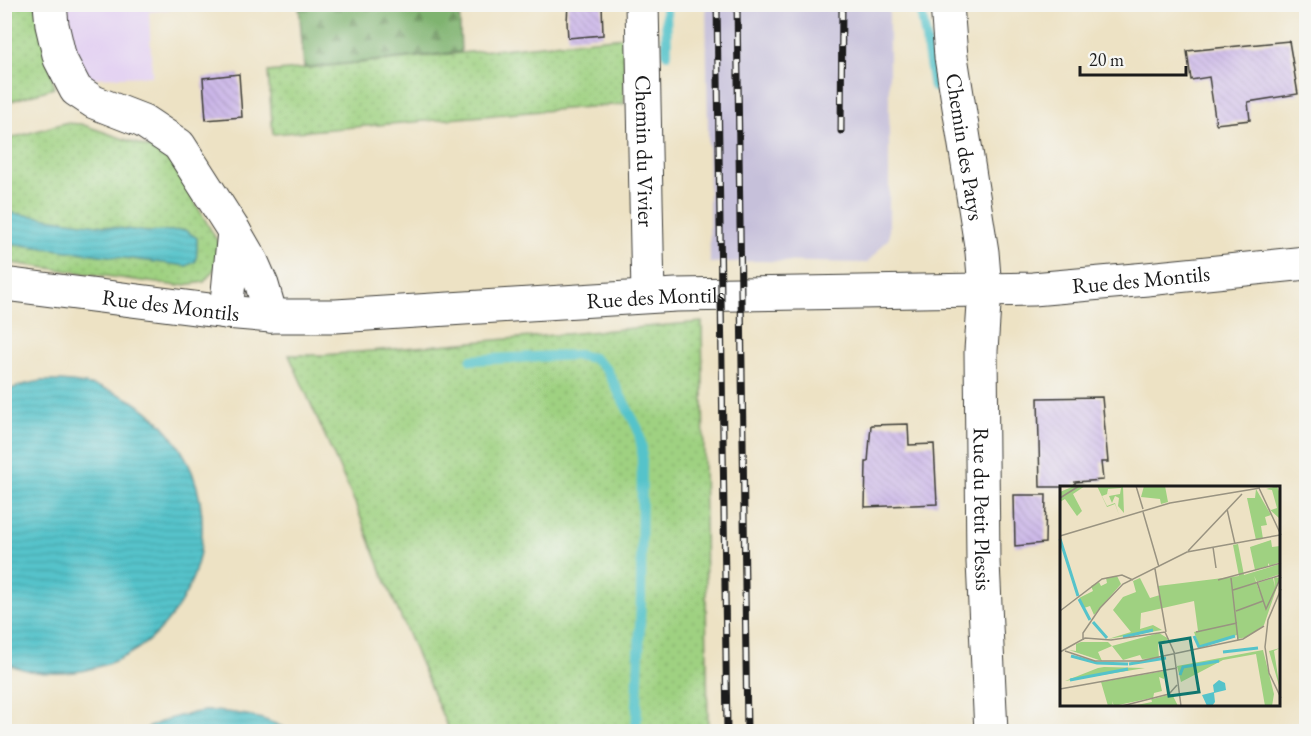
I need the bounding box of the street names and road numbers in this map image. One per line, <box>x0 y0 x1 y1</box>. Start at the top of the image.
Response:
street label: Chemin des Patys <box>939 71 991 223</box>
street label: Chemin du Vivier <box>628 75 661 228</box>
street label: Rue des Montils <box>1071 259 1211 301</box>
street label: Rue des Montils <box>586 280 725 315</box>
street label: Rue des Montils <box>100 282 241 328</box>
street label: Rue du Petit Plessis <box>967 427 998 592</box>

